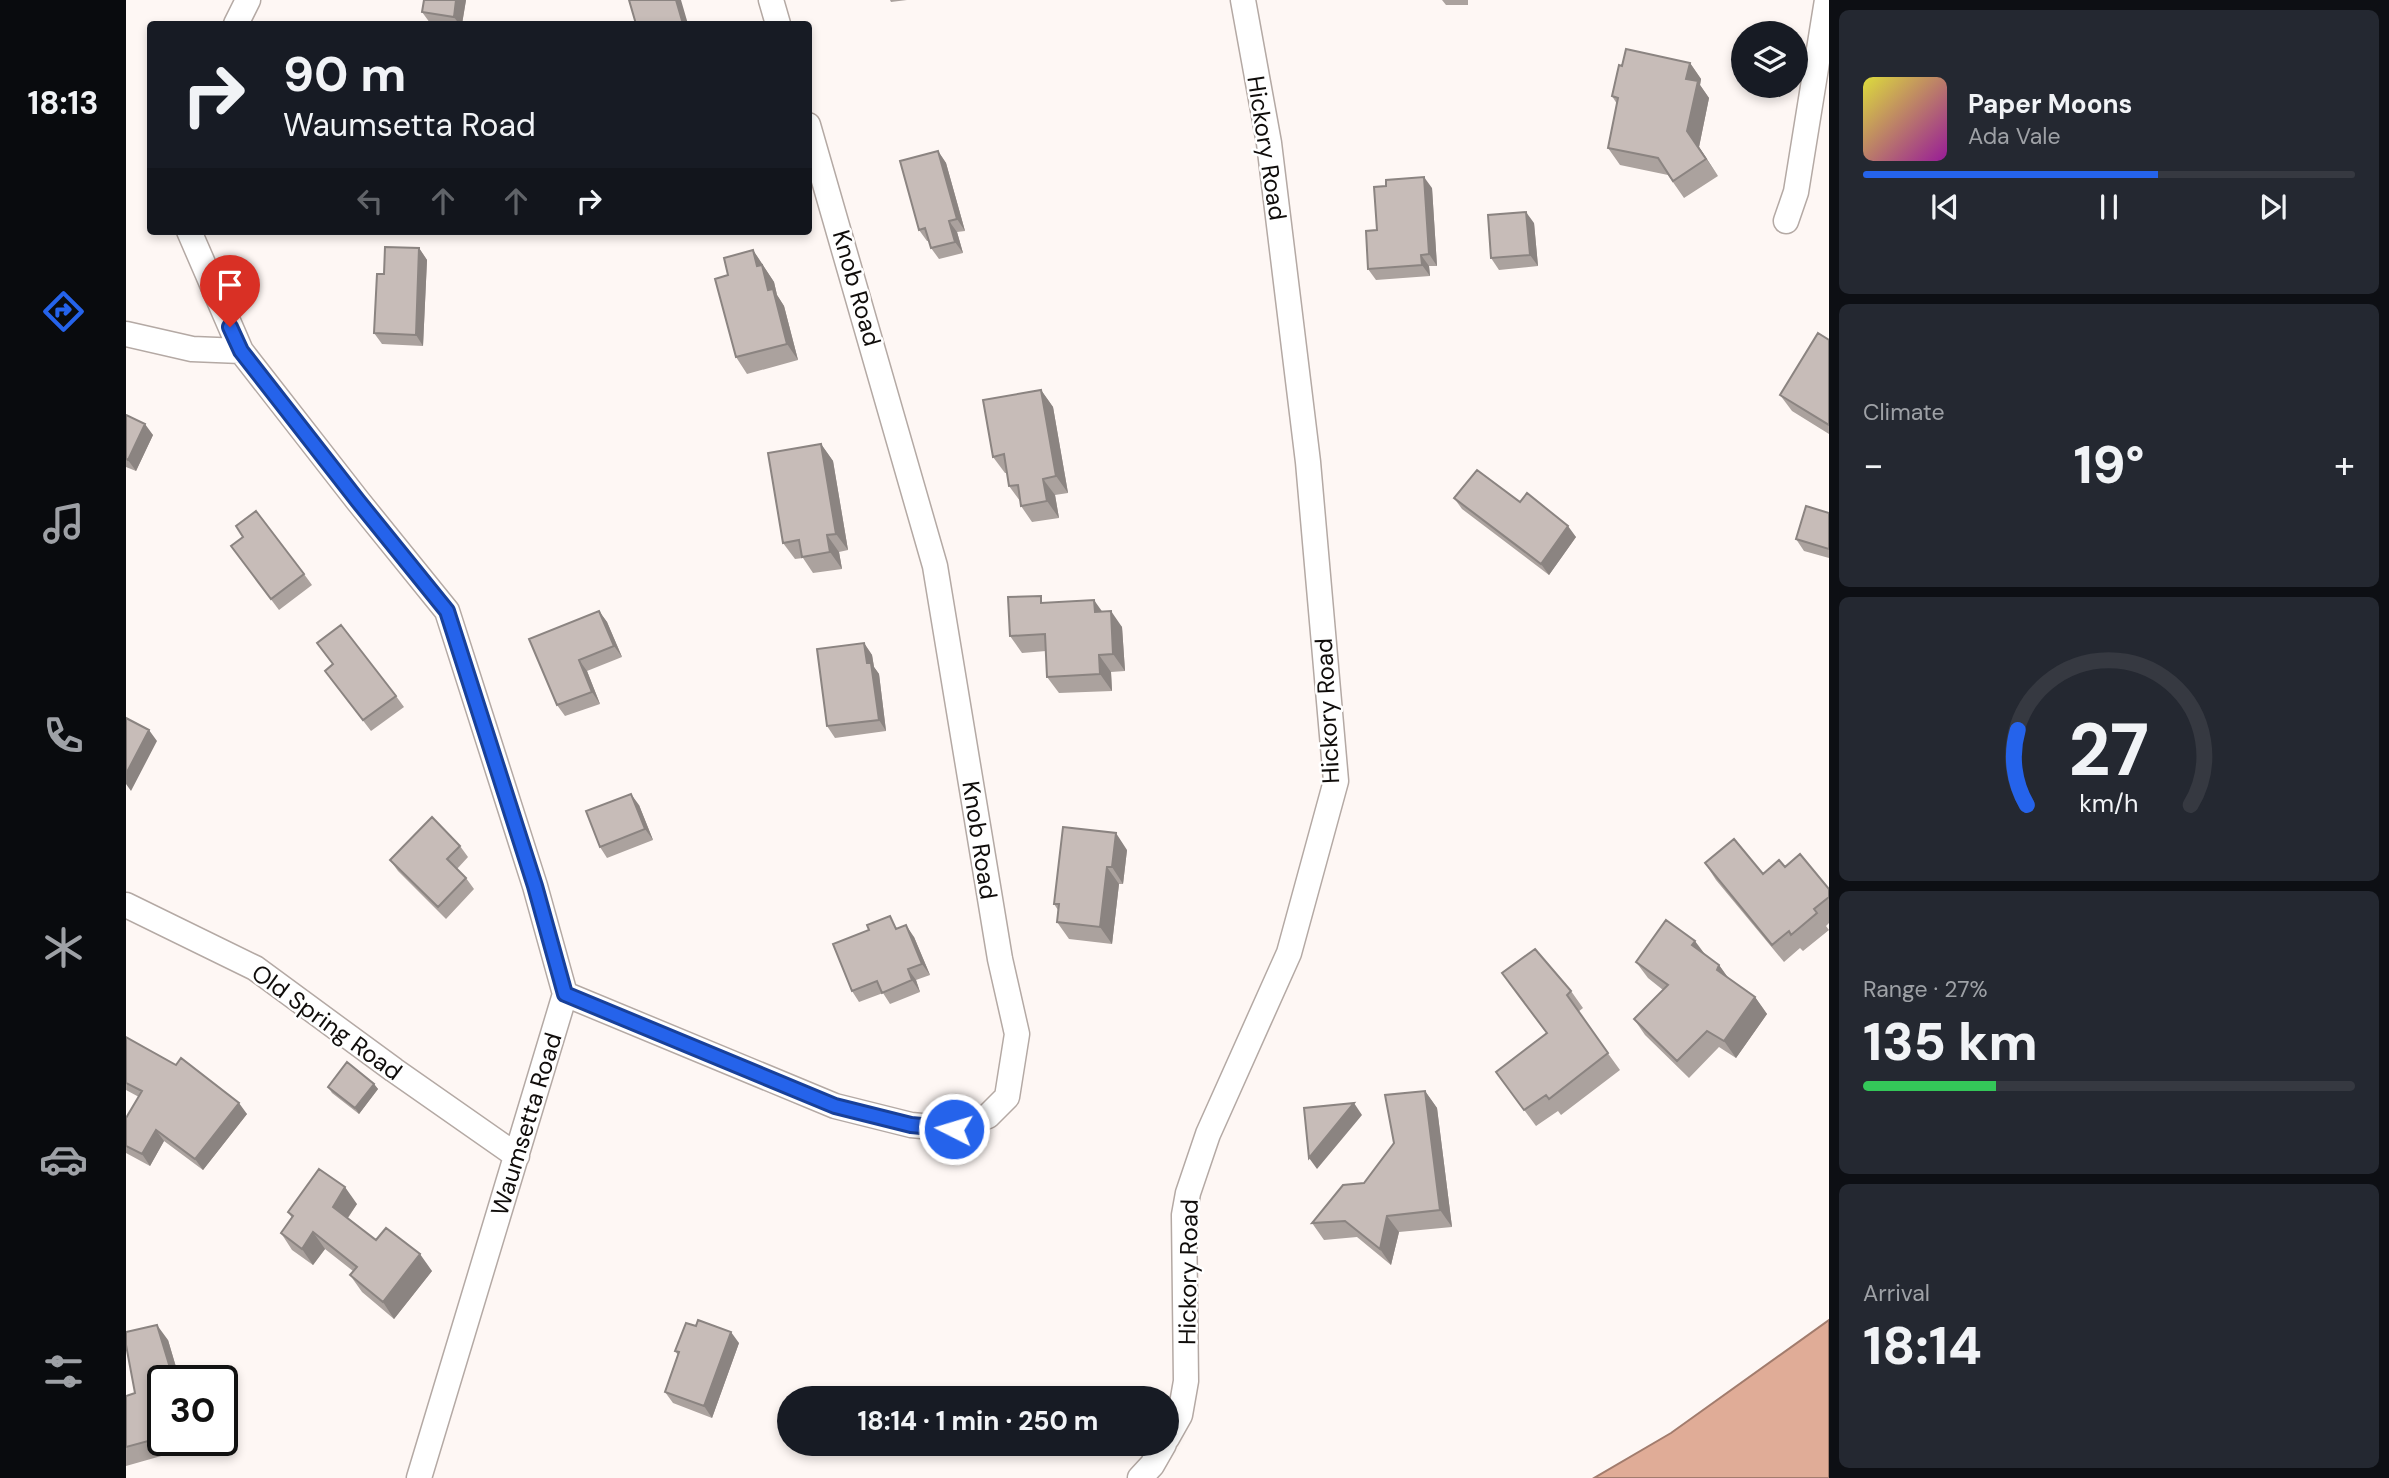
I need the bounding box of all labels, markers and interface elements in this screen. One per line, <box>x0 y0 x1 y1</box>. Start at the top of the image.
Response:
map controls <box>1731 21 1808 98</box>
button: layers <box>1731 21 1808 98</box>
text: 90 m <box>283 42 406 106</box>
icon: right <box>168 49 259 140</box>
street label: Hickory Road <box>1240 74 1294 222</box>
text: 18:13 <box>28 82 98 124</box>
text: Paper Moons <box>1968 87 2132 121</box>
text: Waumsetta Road <box>283 104 536 146</box>
text: Ada Vale <box>1968 121 2061 151</box>
icon: left <box>351 182 389 220</box>
icon: ahead <box>424 182 462 220</box>
icon: ahead <box>497 182 535 220</box>
icon: right <box>570 182 608 220</box>
icon: previous <box>1926 188 1964 226</box>
icon: pause <box>2090 188 2128 226</box>
icon: next <box>2254 188 2292 226</box>
street label: Knob Road <box>826 226 888 350</box>
pin <box>200 255 260 327</box>
icon: arrive <box>211 266 249 304</box>
icon: directions <box>39 287 88 336</box>
text: Climate <box>1863 397 1945 427</box>
text: 19° <box>2073 431 2145 499</box>
text: − <box>1863 440 1884 490</box>
text: + <box>2334 440 2355 490</box>
icon: music <box>39 499 88 548</box>
street label: Hickory Road <box>1308 637 1346 785</box>
text: 27 <box>2069 703 2149 798</box>
icon: phone <box>39 711 88 760</box>
street label: Knob Road <box>955 779 1005 901</box>
text: km/h <box>2079 787 2139 820</box>
icon: climate <box>39 923 88 972</box>
street label: Old Spring Road <box>246 957 408 1087</box>
text: Range · 27% <box>1863 974 1988 1004</box>
text: 135 km <box>1863 1008 2038 1076</box>
street label: Waumsetta Road <box>483 1029 569 1219</box>
position arrow <box>917 1092 991 1166</box>
icon: car <box>39 1135 88 1184</box>
street label: Hickory Road <box>1171 1199 1205 1345</box>
text: Arrival <box>1863 1278 1930 1308</box>
text: 18:14 <box>1863 1312 1982 1380</box>
icon: filters <box>39 1347 88 1396</box>
speed limit sign: 30 <box>147 1365 238 1456</box>
text: 18:14 · 1 min · 250 m <box>858 1404 1098 1438</box>

